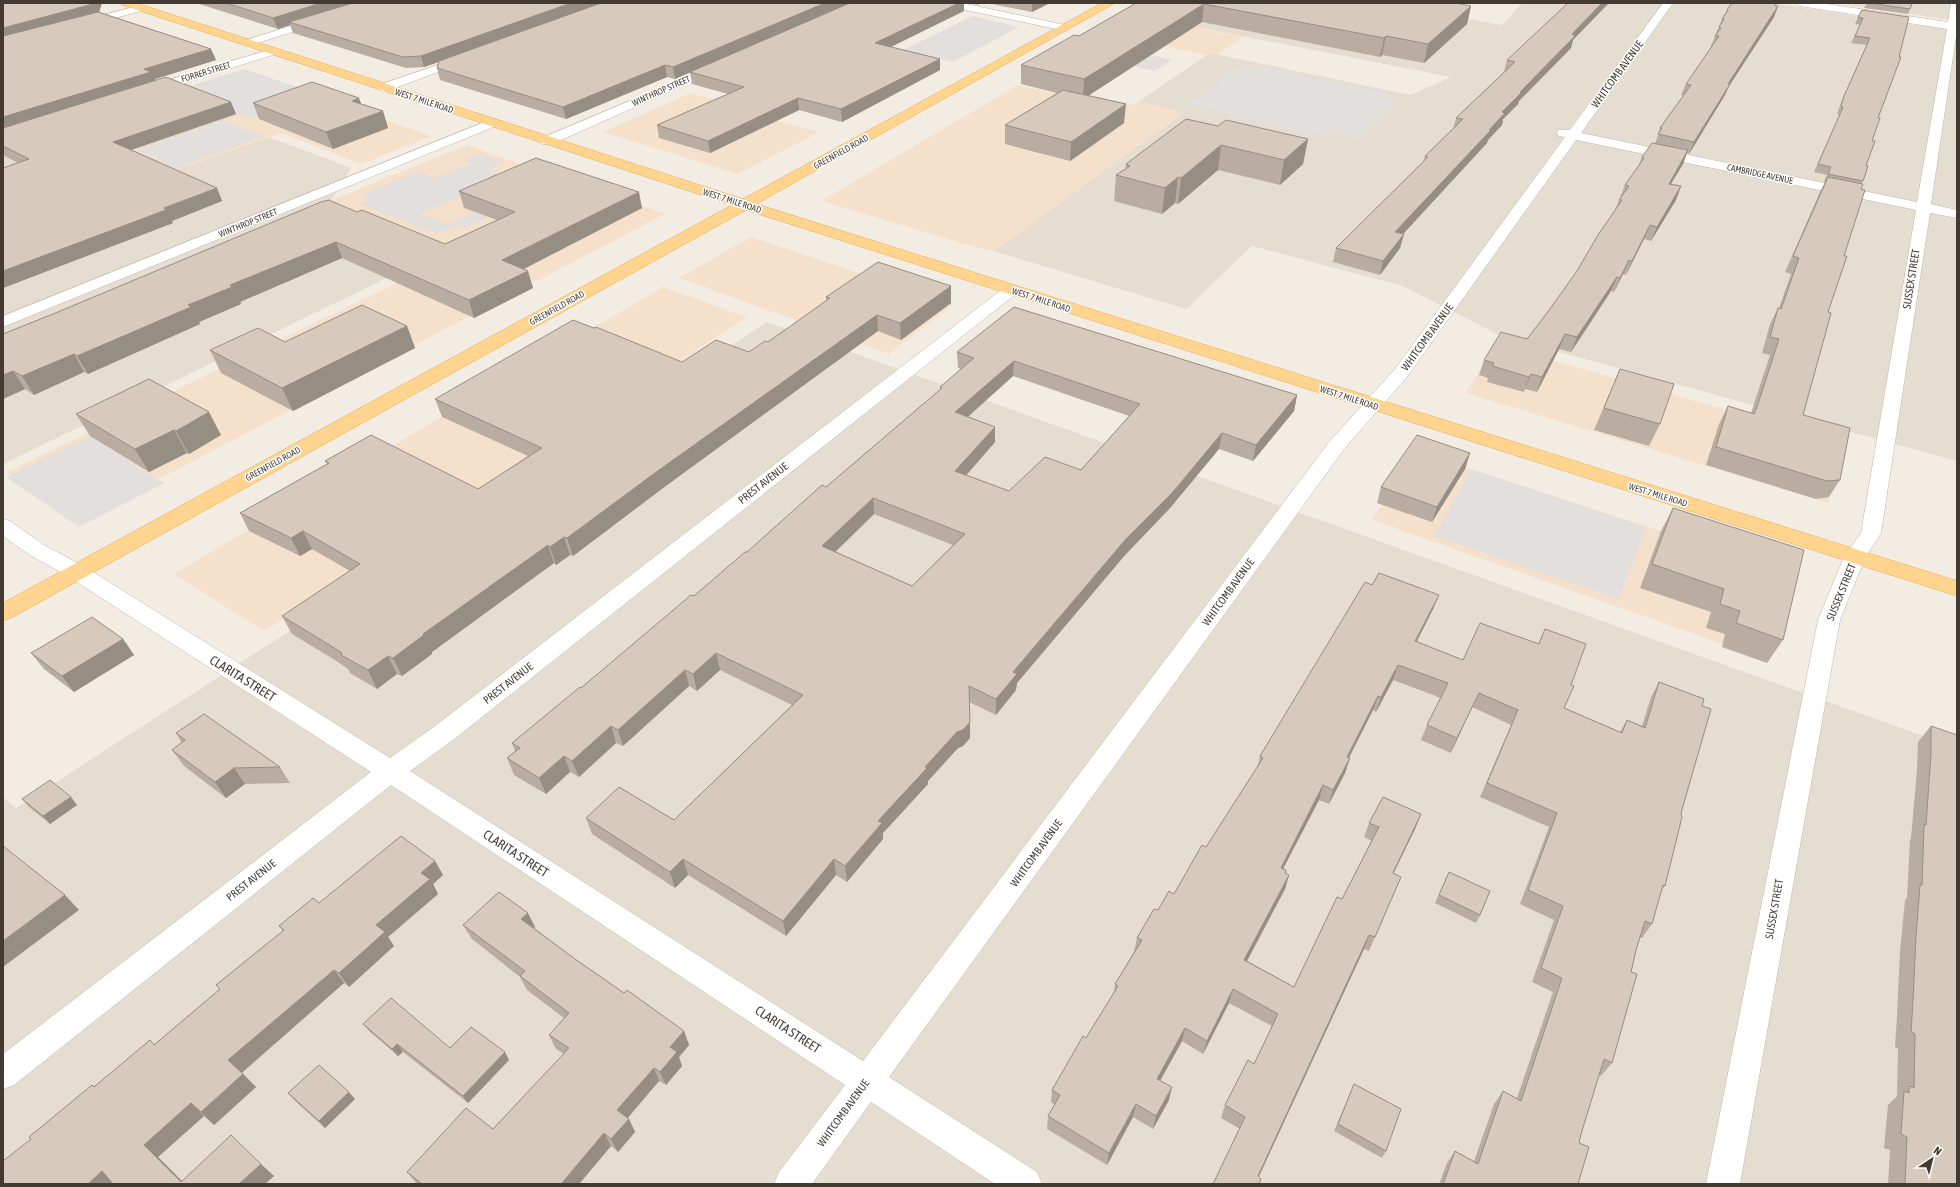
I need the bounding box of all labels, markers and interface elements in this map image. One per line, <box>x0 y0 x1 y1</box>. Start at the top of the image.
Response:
street label: WHITCOMB AVENUE <box>1589 38 1646 110</box>
street label: FORRER STREET <box>180 60 232 84</box>
street label: WINTHROP STREET <box>630 74 692 108</box>
street label: WEST 7 MILE ROAD <box>394 87 454 115</box>
street label: GREENFIELD ROAD <box>812 133 870 171</box>
street label: CAMBRIDGE AVENUE <box>1726 162 1794 186</box>
street label: WEST 7 MILE ROAD <box>702 187 762 215</box>
street label: WINTHROP STREET <box>217 207 279 239</box>
street label: SUSSEX STREET <box>1900 248 1922 310</box>
street label: WEST 7 MILE ROAD <box>1011 286 1071 314</box>
street label: GREENFIELD ROAD <box>528 289 586 327</box>
street label: WHITCOMB AVENUE <box>1399 301 1456 373</box>
street label: WEST 7 MILE ROAD <box>1319 384 1379 412</box>
street label: GREENFIELD ROAD <box>244 445 302 483</box>
street label: PREST AVENUE <box>736 460 790 506</box>
street label: WEST 7 MILE ROAD <box>1627 481 1689 509</box>
street label: WHITCOMB AVENUE <box>1200 556 1257 628</box>
street label: SUSSEX STREET <box>1824 561 1858 622</box>
street label: CLARITA STREET <box>207 652 279 705</box>
street label: PREST AVENUE <box>481 660 535 706</box>
street label: WHITCOMB AVENUE <box>1008 817 1065 889</box>
street label: CLARITA STREET <box>480 827 551 880</box>
street label: PREST AVENUE <box>224 857 278 903</box>
street label: SUSSEX STREET <box>1763 878 1785 940</box>
street label: CLARITA STREET <box>752 1003 823 1056</box>
street label: WHITCOMB AVENUE <box>815 1077 872 1149</box>
north arrow <box>1912 1139 1952 1179</box>
text: N <box>1932 1144 1944 1158</box>

